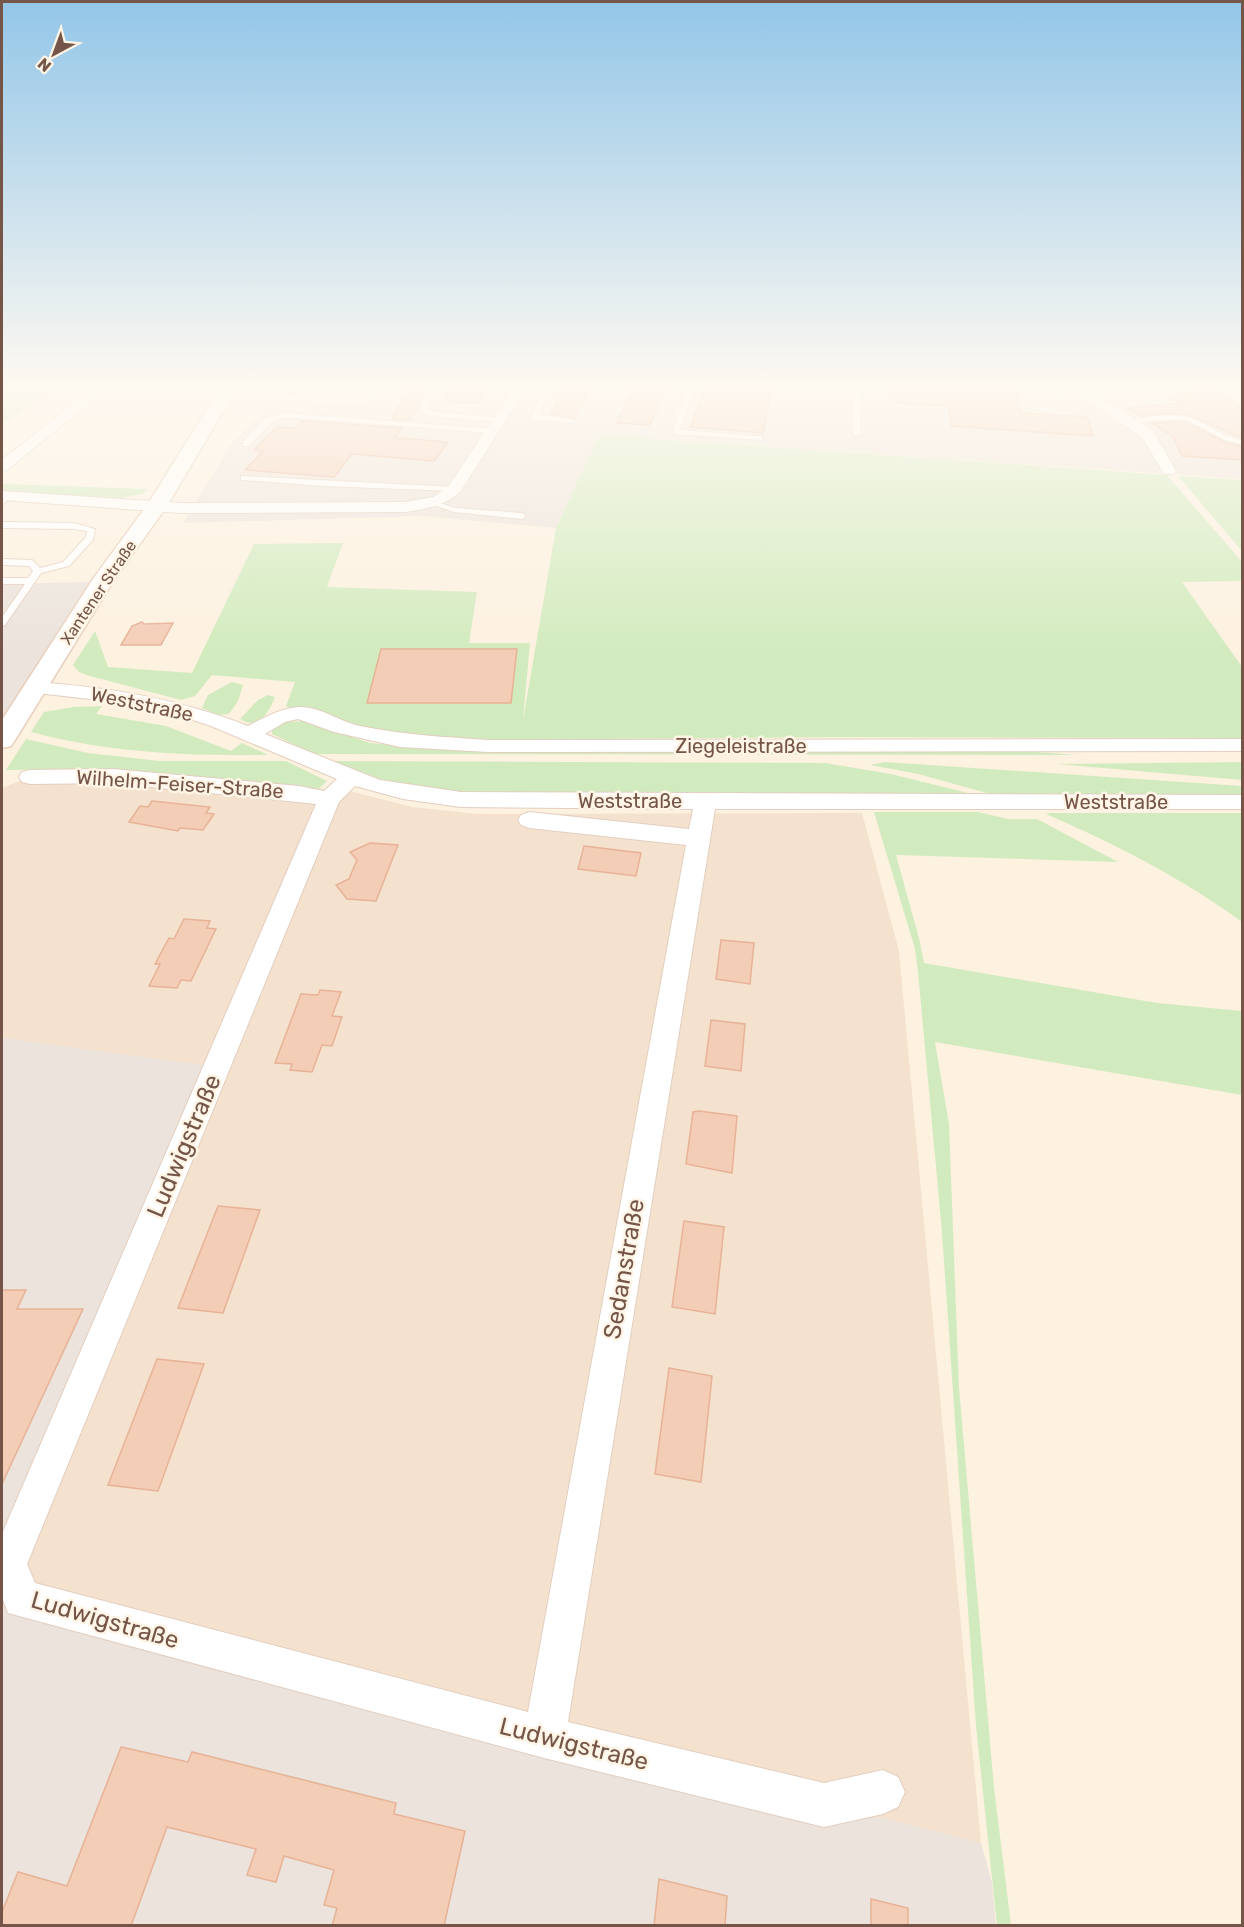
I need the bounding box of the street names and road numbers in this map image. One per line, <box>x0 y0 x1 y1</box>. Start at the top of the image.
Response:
street label: Xantener Straße <box>57 537 140 648</box>
street label: Weststraße <box>89 681 195 727</box>
street label: Ziegeleistraße <box>675 734 807 758</box>
street label: Wilhelm-Feiser-Straße <box>75 765 285 803</box>
street label: Weststraße <box>578 789 682 813</box>
street label: Weststraße <box>1064 790 1168 814</box>
street label: Ludwigstraße <box>141 1070 227 1222</box>
street label: Sedanstraße <box>598 1197 650 1341</box>
street label: Ludwigstraße <box>28 1586 182 1654</box>
street label: Ludwigstraße <box>497 1712 651 1776</box>

